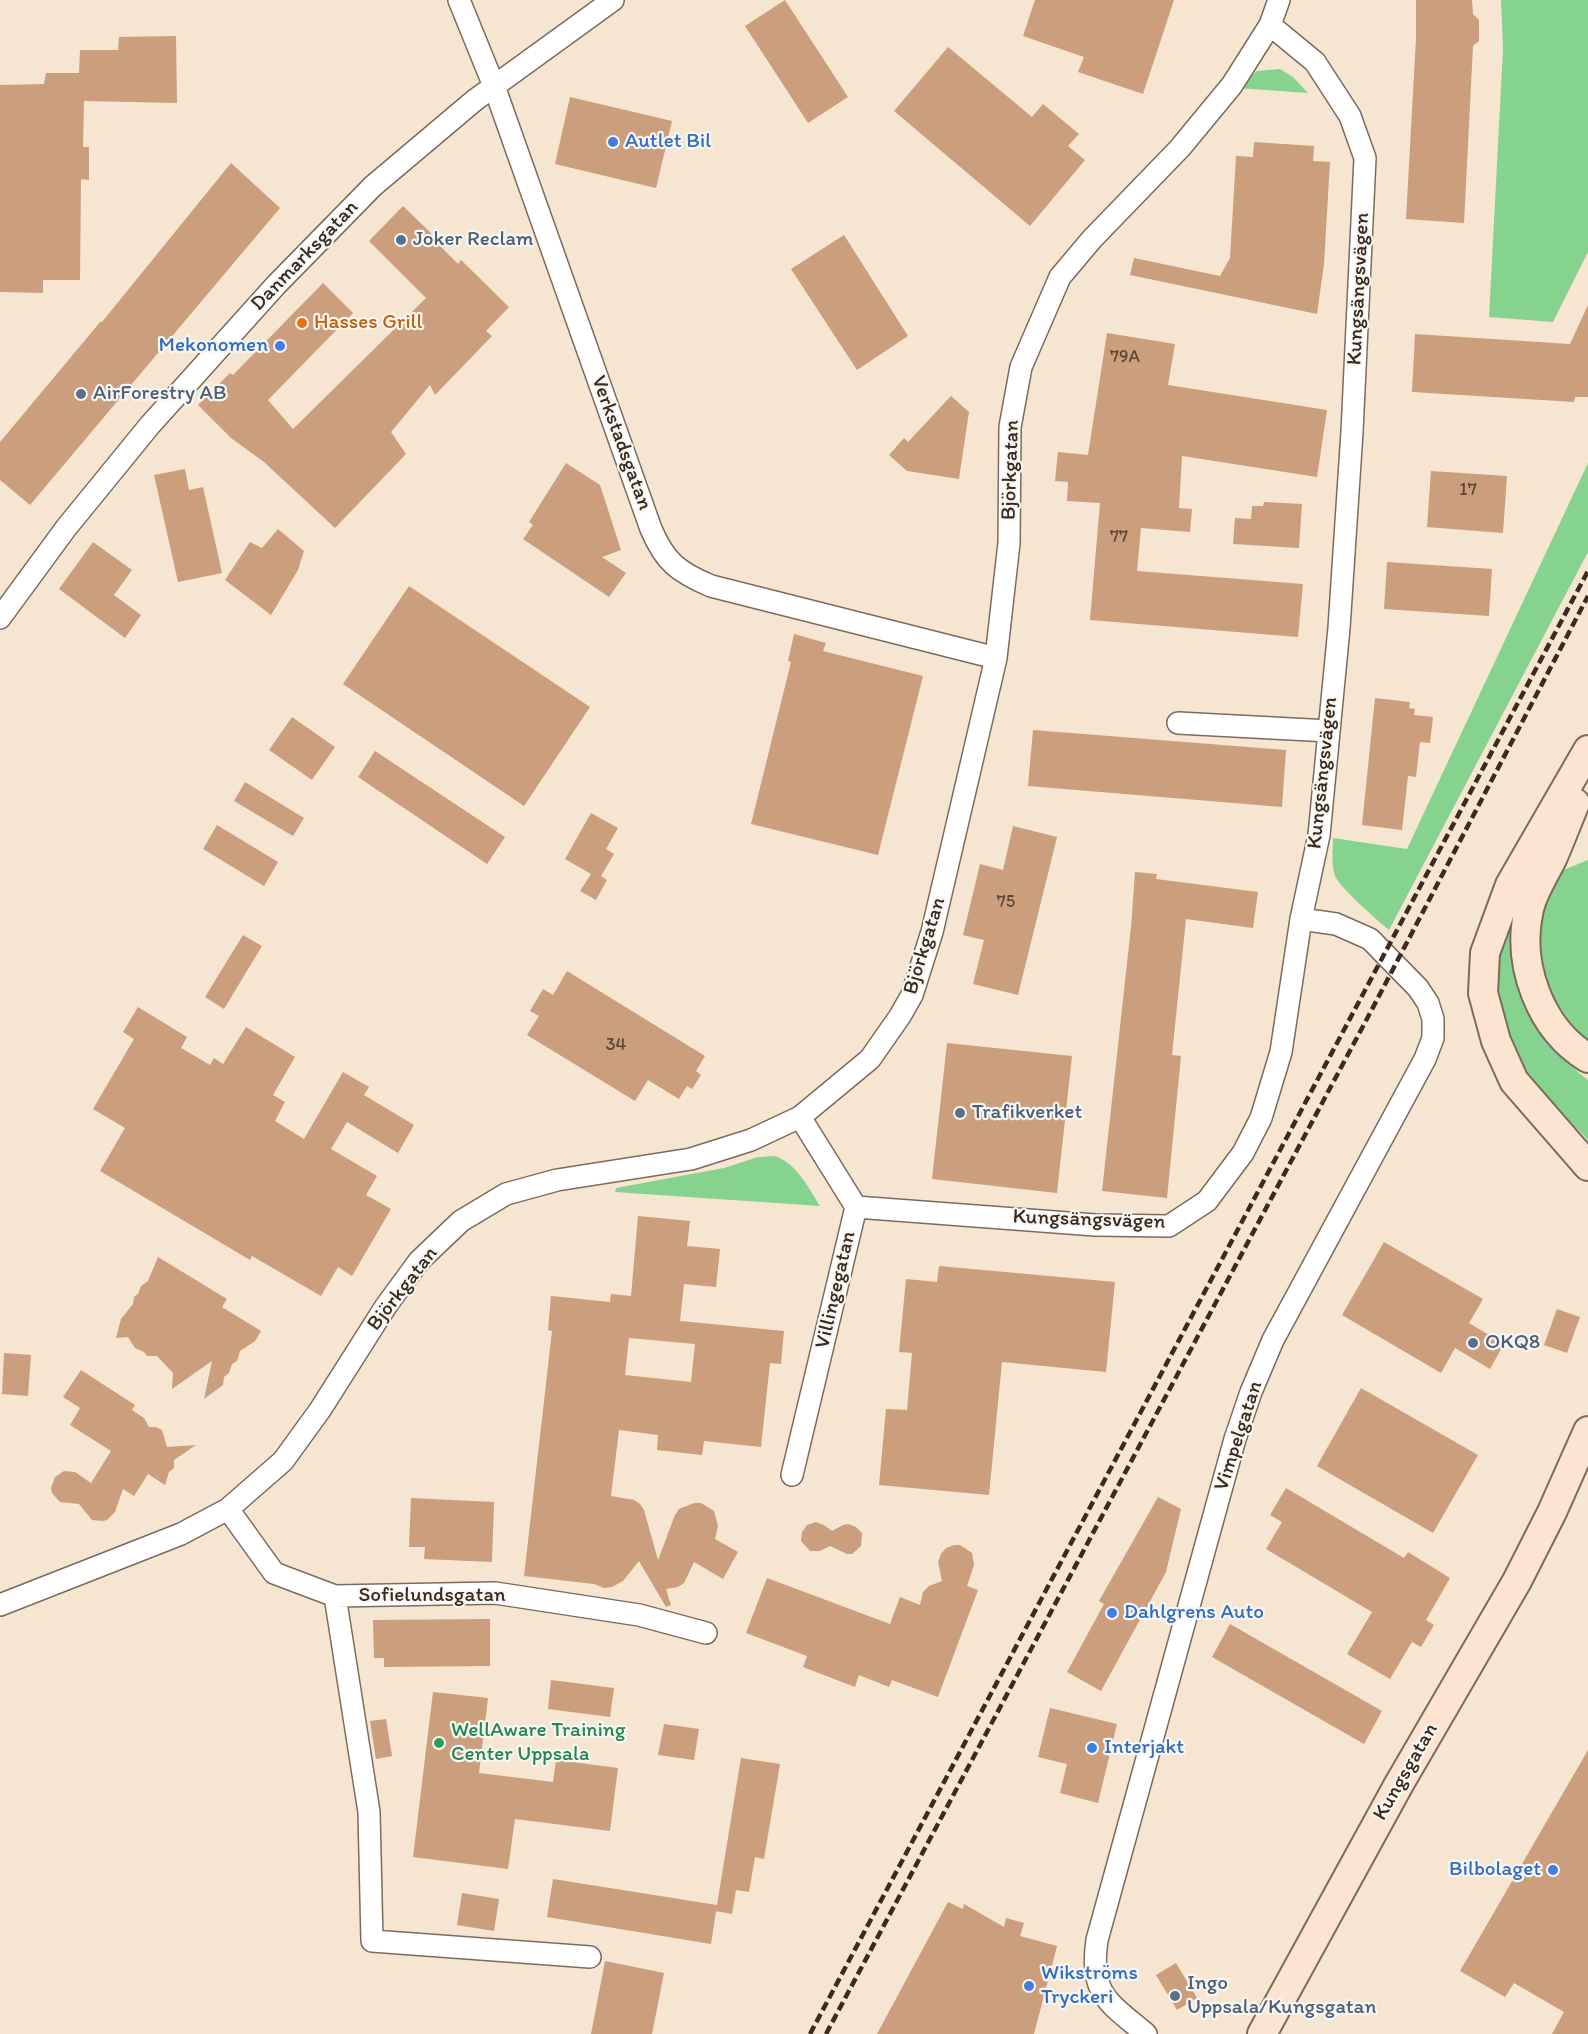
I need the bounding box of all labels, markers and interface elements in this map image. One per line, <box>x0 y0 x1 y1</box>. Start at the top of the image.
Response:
place label: Autlet Bil <box>625 129 711 155</box>
marker: Autlet Bil <box>606 135 620 149</box>
street label: Danmarksgatan <box>246 195 364 317</box>
street label: Kungsängsvägen <box>1342 212 1376 366</box>
place label: Joker Reclam <box>413 227 533 253</box>
marker: Joker Reclam <box>394 233 408 247</box>
place label: Hasses Grill <box>314 310 422 336</box>
marker: Hasses Grill <box>295 316 309 330</box>
place label: Mekonomen <box>159 333 268 359</box>
marker: Mekonomen <box>273 339 287 353</box>
house number: 79A <box>1110 346 1140 368</box>
street label: Verkstadsgatan <box>585 372 657 514</box>
place label: AirForestry AB <box>93 381 227 407</box>
marker: AirForestry AB <box>74 387 88 401</box>
street label: Björkgatan <box>997 420 1025 520</box>
house number: 17 <box>1459 479 1477 501</box>
house number: 77 <box>1110 526 1128 548</box>
street label: Kungsängsvägen <box>1302 696 1344 850</box>
house number: 75 <box>997 891 1015 913</box>
street label: Björkgatan <box>898 894 952 998</box>
house number: 34 <box>606 1034 626 1056</box>
place label: Trafikverket <box>972 1100 1082 1126</box>
marker: Trafikverket <box>953 1106 967 1120</box>
street label: Kungsängsvägen <box>1012 1205 1166 1235</box>
street label: Villingegatan <box>810 1229 862 1351</box>
street label: Björkgatan <box>362 1242 444 1336</box>
place label: OKQ8 <box>1485 1330 1540 1356</box>
marker: OKQ8 <box>1466 1336 1480 1350</box>
street label: Vimpelgatan <box>1209 1378 1269 1494</box>
street label: Sofielundsgatan <box>358 1583 506 1609</box>
place label: Dahlgrens Auto <box>1124 1600 1264 1626</box>
marker: Dahlgrens Auto <box>1105 1606 1119 1620</box>
place label: WellAware Training Center Uppsala <box>451 1718 626 1768</box>
street label: Kungsgatan <box>1368 1719 1444 1825</box>
place label: Interjakt <box>1104 1735 1184 1761</box>
marker: WellAware Training Center Uppsala <box>432 1736 446 1750</box>
marker: Interjakt <box>1085 1741 1099 1755</box>
place label: Bilbolaget <box>1449 1857 1541 1883</box>
marker: Bilbolaget <box>1546 1863 1560 1877</box>
place label: Wikströms Tryckeri <box>1041 1961 1138 2011</box>
place label: Ingo Uppsala/Kungsgatan <box>1187 1971 1376 2021</box>
marker: Wikströms Tryckeri <box>1022 1979 1036 1993</box>
marker: Ingo Uppsala/Kungsgatan <box>1168 1989 1182 2003</box>

